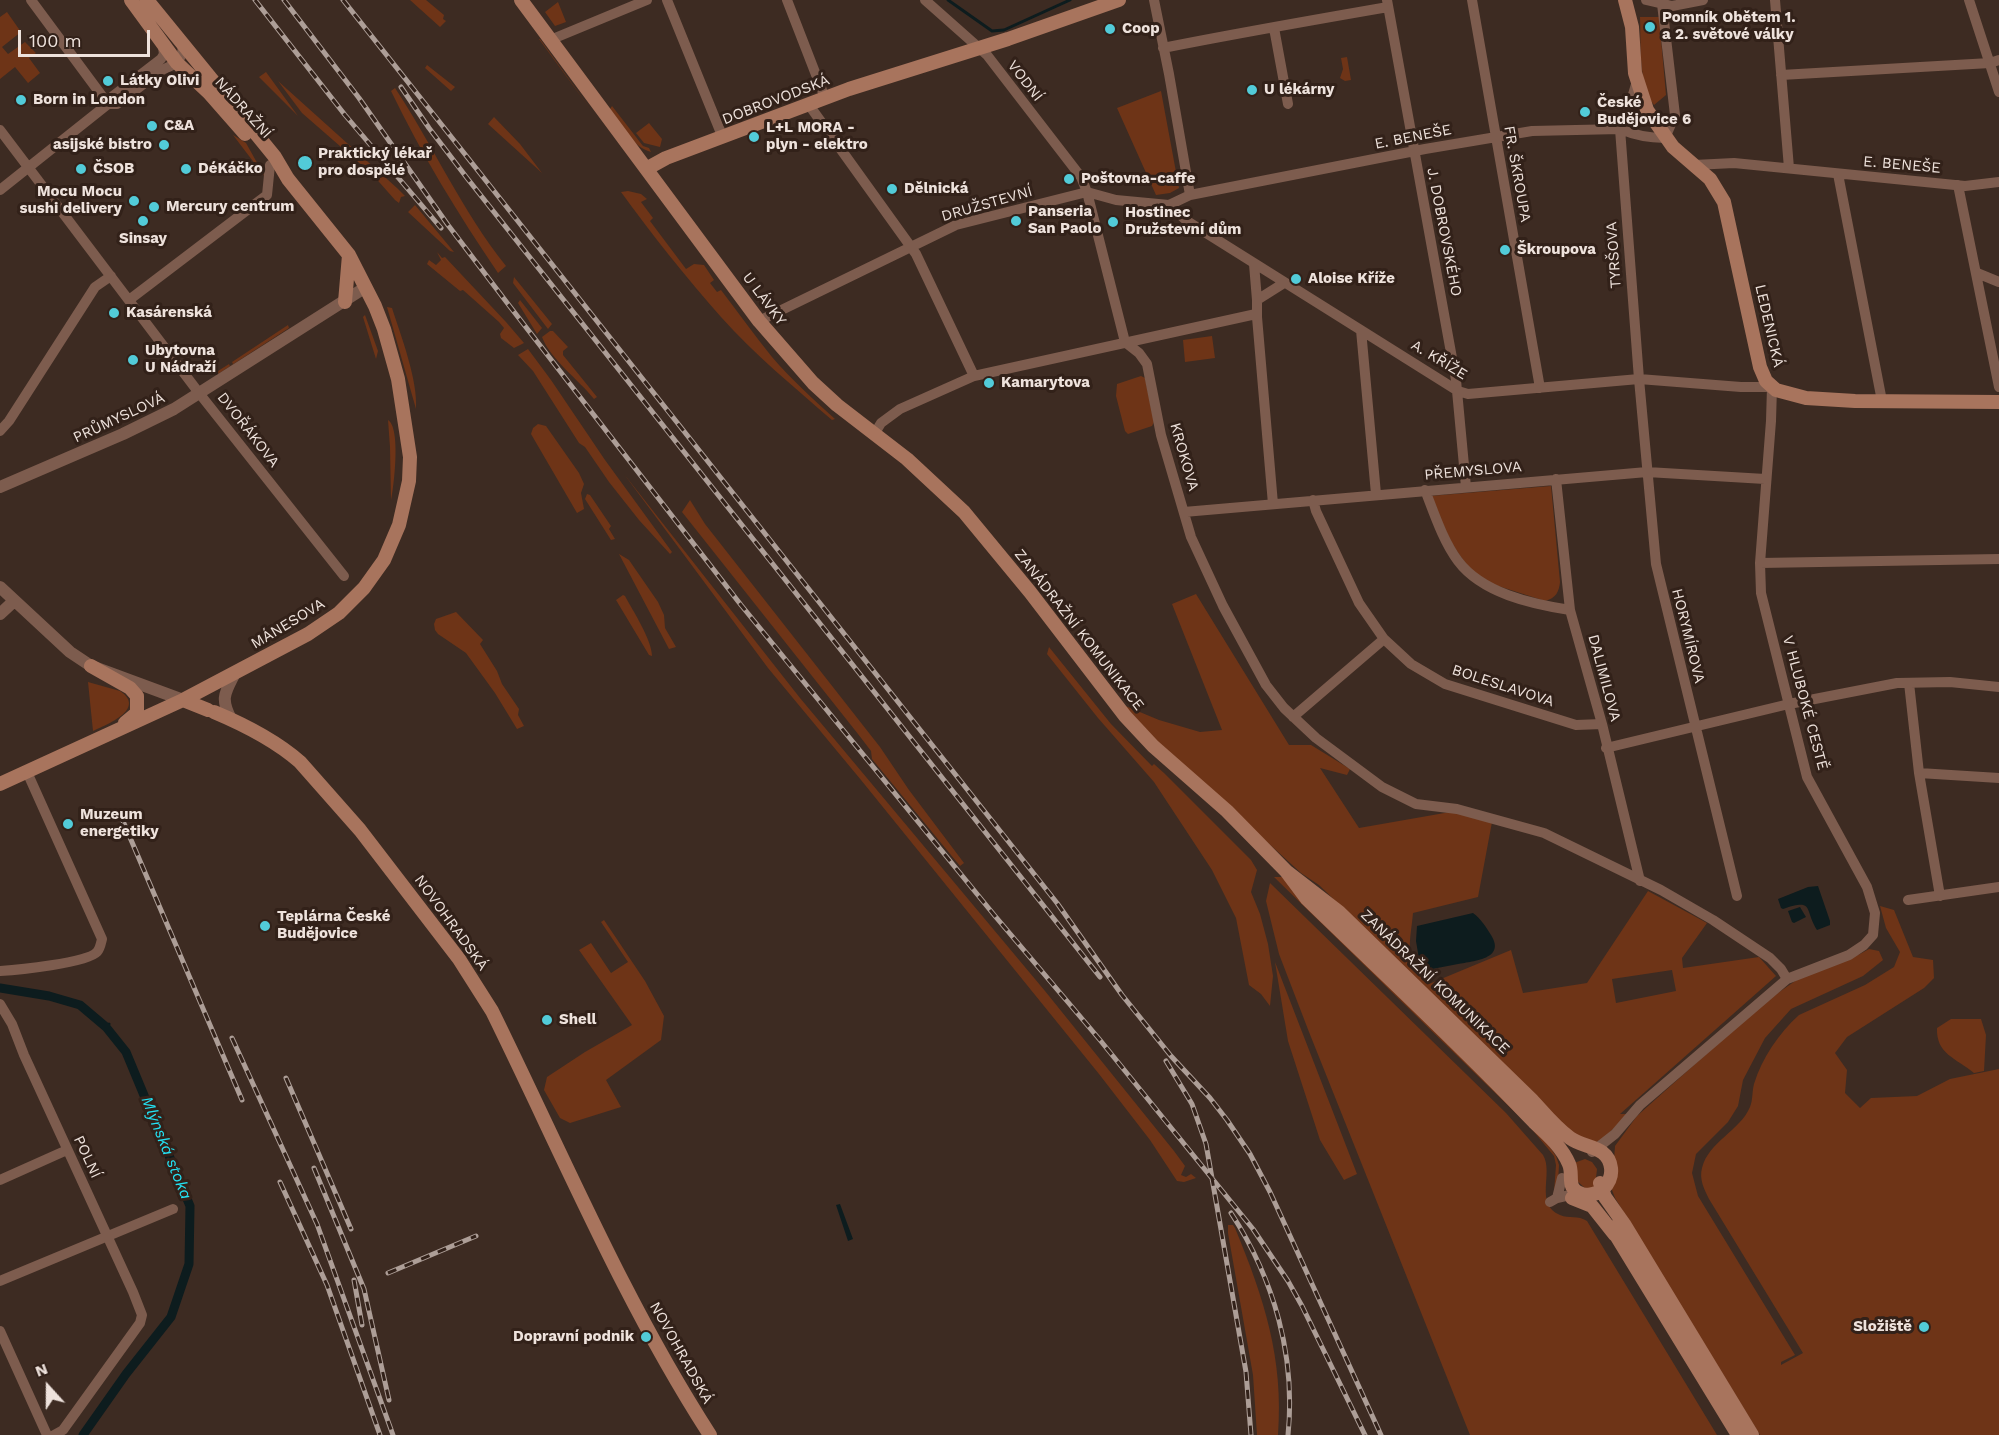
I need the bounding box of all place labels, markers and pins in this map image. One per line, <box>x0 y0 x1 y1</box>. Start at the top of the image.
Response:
place label: Pomník Obětem 1. a 2. světové války <box>1662 9 1796 44</box>
place label: Coop <box>1122 20 1160 38</box>
marker: Pomník Obětem 1. a 2. světové války <box>1643 20 1657 34</box>
marker: Coop <box>1103 22 1117 36</box>
place label: Látky Olivi <box>120 72 199 90</box>
marker: Látky Olivi <box>101 74 115 88</box>
place label: U lékárny <box>1264 81 1334 99</box>
marker: U lékárny <box>1245 83 1259 97</box>
place label: Born in London <box>33 91 145 109</box>
marker: Born in London <box>14 93 28 107</box>
place label: České Budějovice 6 <box>1597 94 1691 129</box>
marker: České Budějovice 6 <box>1578 105 1592 119</box>
place label: C&A <box>164 117 194 135</box>
marker: C&A <box>145 119 159 133</box>
place label: L+L MORA - plyn - elektro <box>766 119 868 154</box>
marker: L+L MORA - plyn - elektro <box>747 130 761 144</box>
place label: asijské bistro <box>53 136 152 154</box>
marker: asijské bistro <box>157 138 171 152</box>
place label: Praktický lékař pro dospělé <box>318 145 432 180</box>
marker: Praktický lékař pro dospělé <box>296 154 314 172</box>
place label: ČSOB <box>93 160 134 178</box>
place label: DéKáčko <box>198 160 263 178</box>
marker: ČSOB <box>74 162 88 176</box>
marker: DéKáčko <box>179 162 193 176</box>
place label: Poštovna-caffe <box>1081 170 1195 188</box>
marker: Poštovna-caffe <box>1062 172 1076 186</box>
place label: Dělnická <box>904 180 968 198</box>
marker: Dělnická <box>885 182 899 196</box>
place label: Mocu Mocu sushi delivery <box>20 183 122 218</box>
marker: Mocu Mocu sushi delivery <box>127 194 141 208</box>
place label: Mercury centrum <box>166 198 294 216</box>
marker: Mercury centrum <box>147 200 161 214</box>
place label: Panseria San Paolo <box>1028 203 1101 238</box>
place label: Hostinec Družstevní dům <box>1125 204 1241 239</box>
marker: Sinsay <box>136 214 150 228</box>
marker: Panseria San Paolo <box>1009 214 1023 228</box>
marker: Hostinec Družstevní dům <box>1106 215 1120 229</box>
place label: Sinsay <box>119 230 167 248</box>
place label: Škroupova <box>1517 241 1596 259</box>
marker: Škroupova <box>1498 243 1512 257</box>
place label: Aloise Kříže <box>1308 270 1395 288</box>
marker: Aloise Kříže <box>1289 272 1303 286</box>
place label: Kasárenská <box>126 304 212 322</box>
marker: Kasárenská <box>107 306 121 320</box>
place label: Ubytovna U Nádraží <box>145 342 216 377</box>
marker: Ubytovna U Nádraží <box>126 353 140 367</box>
place label: Kamarytova <box>1001 374 1090 392</box>
marker: Kamarytova <box>982 376 996 390</box>
place label: Muzeum energetiky <box>80 806 159 841</box>
marker: Muzeum energetiky <box>61 817 75 831</box>
place label: Teplárna České Budějovice <box>277 908 390 943</box>
marker: Teplárna České Budějovice <box>258 919 272 933</box>
place label: Shell <box>559 1011 596 1029</box>
marker: Shell <box>540 1013 554 1027</box>
place label: Složiště <box>1853 1318 1912 1336</box>
marker: Složiště <box>1917 1320 1931 1334</box>
place label: Dopravní podnik <box>513 1328 634 1346</box>
marker: Dopravní podnik <box>639 1330 653 1344</box>

